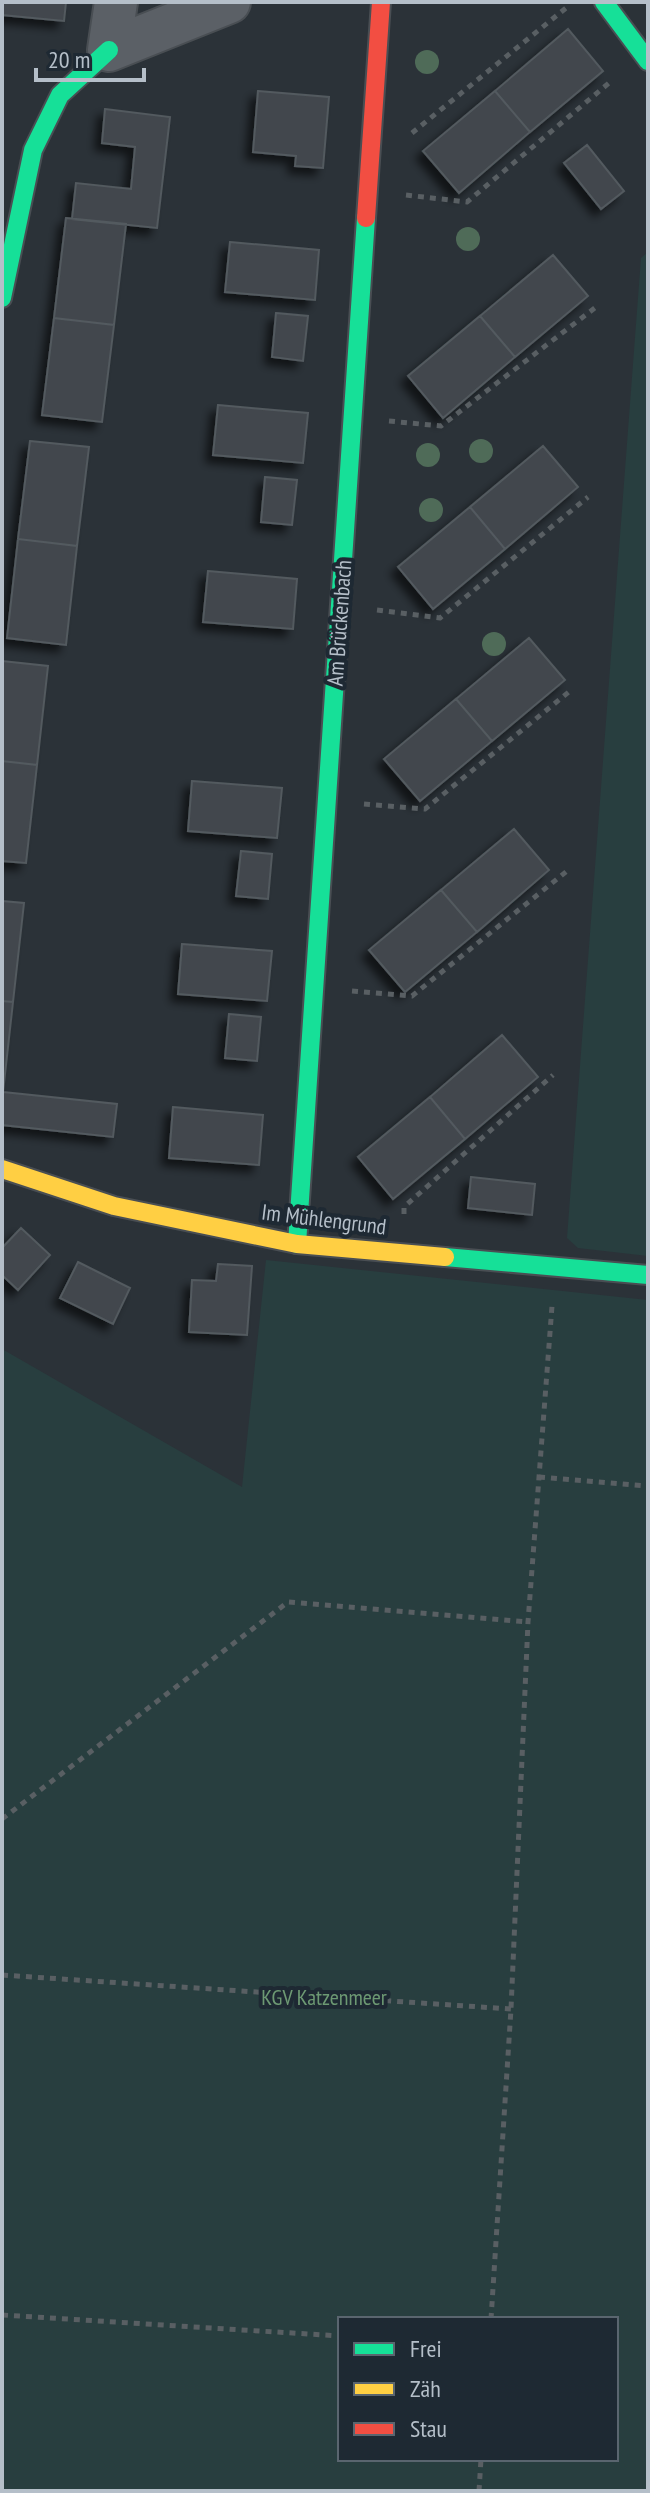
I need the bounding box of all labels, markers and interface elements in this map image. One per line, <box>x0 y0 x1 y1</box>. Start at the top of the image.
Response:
scale bar <box>36 32 144 82</box>
text: 20 m <box>48 44 90 75</box>
street label: Am Brückenbach <box>321 559 357 687</box>
street label: Im Mühlengrund <box>260 1197 388 1241</box>
park label: KGV Katzenmeer <box>261 1983 387 2011</box>
legend <box>338 2317 618 2461</box>
text: Frei <box>410 2333 442 2364</box>
text: Zäh <box>410 2373 441 2404</box>
text: Stau <box>410 2413 447 2444</box>

